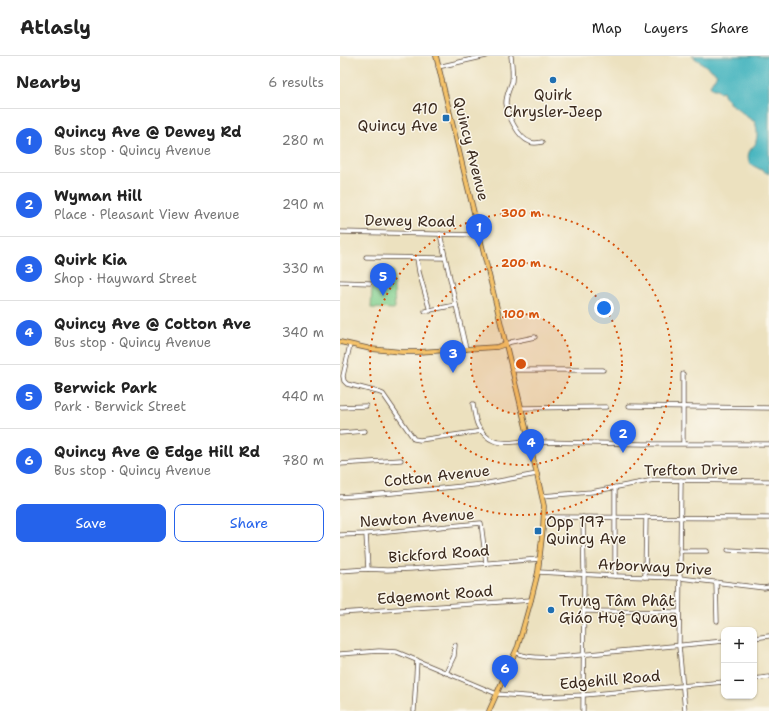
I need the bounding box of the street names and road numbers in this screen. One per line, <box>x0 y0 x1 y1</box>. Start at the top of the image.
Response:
street label: Quincy Avenue <box>448 95 494 203</box>
street label: Dewey Road <box>365 210 456 232</box>
street label: Trefton Drive <box>644 459 738 481</box>
street label: Cotton Avenue <box>383 460 491 492</box>
street label: Newton Avenue <box>359 504 475 532</box>
street label: Bickford Road <box>388 540 491 568</box>
street label: Arborway Drive <box>597 554 713 580</box>
street label: Edgemont Road <box>376 581 494 609</box>
street label: Edgehill Road <box>559 666 662 694</box>

